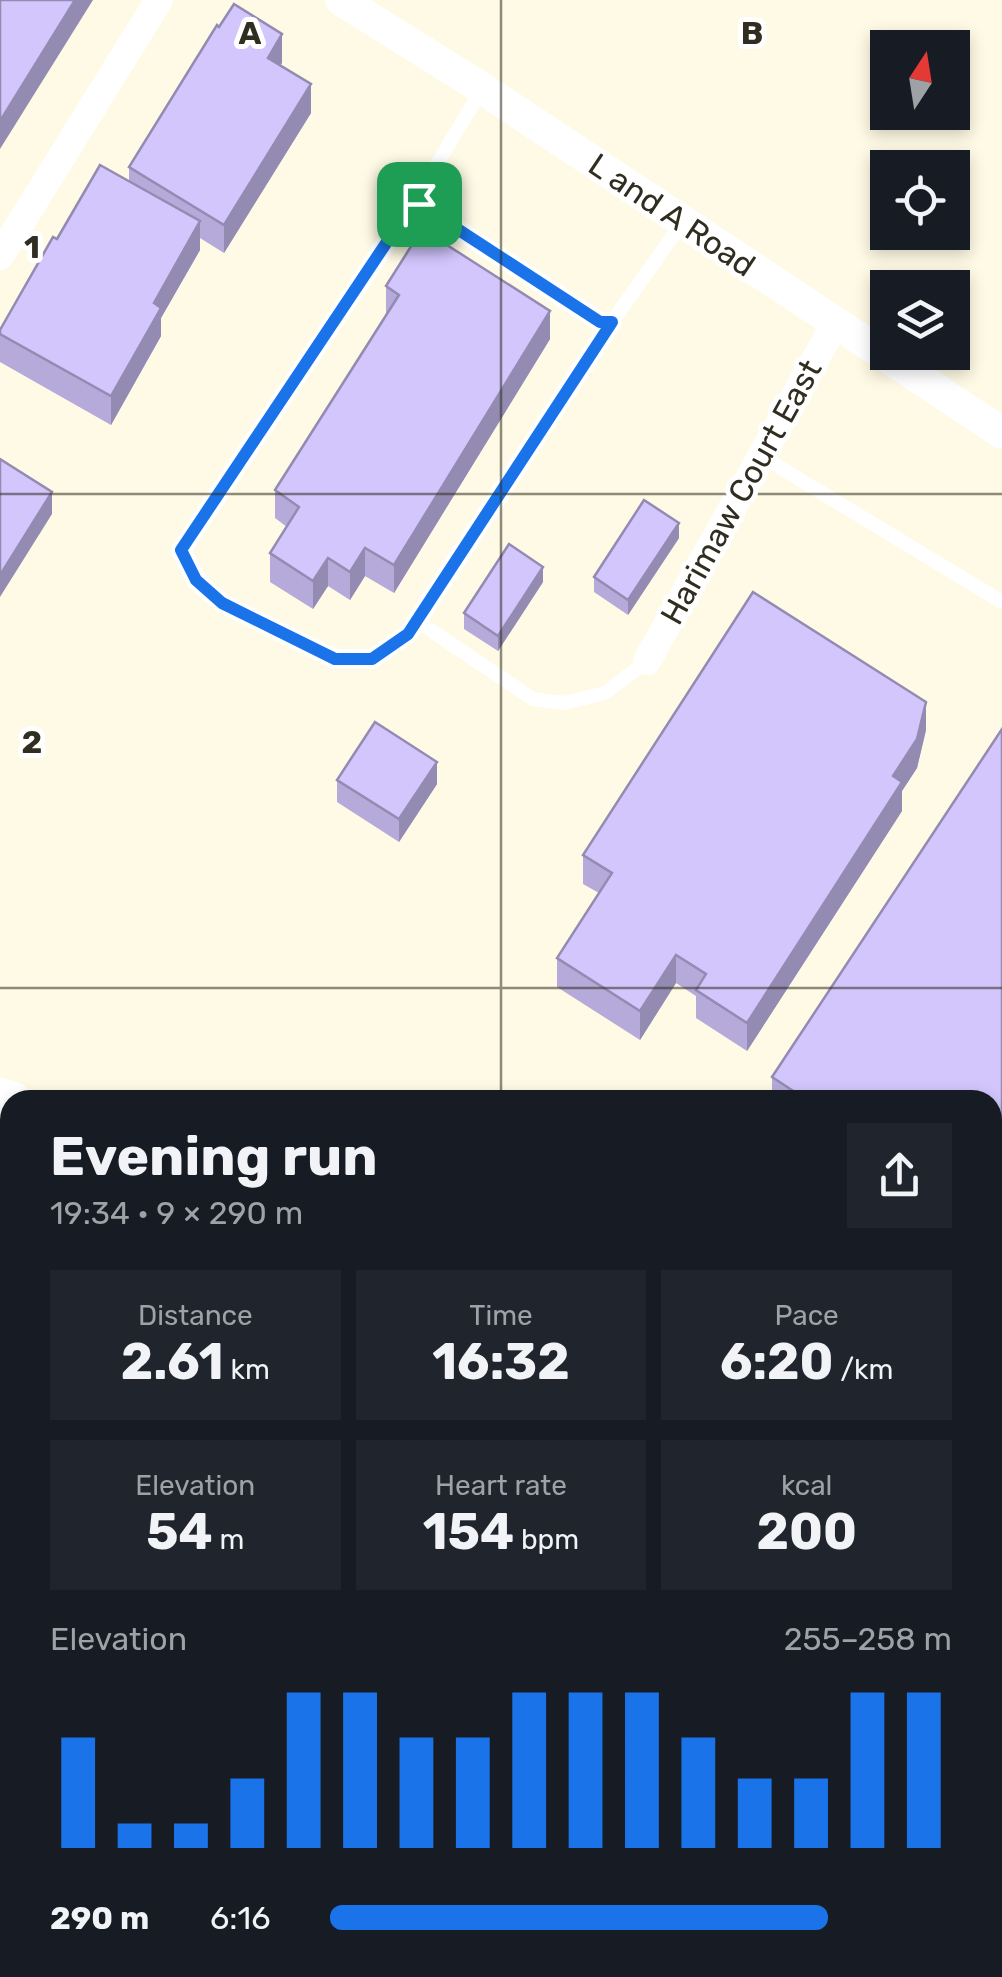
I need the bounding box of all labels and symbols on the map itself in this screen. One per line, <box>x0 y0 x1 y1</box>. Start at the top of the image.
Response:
text: A <box>239 14 262 52</box>
text: B <box>741 14 763 52</box>
north arrow <box>870 30 970 130</box>
street label: L and A Road <box>582 145 762 285</box>
pin <box>377 162 462 247</box>
text: 1 <box>24 228 40 266</box>
street label: Harimaw Court East <box>652 353 830 631</box>
text: 2 <box>22 723 42 761</box>

